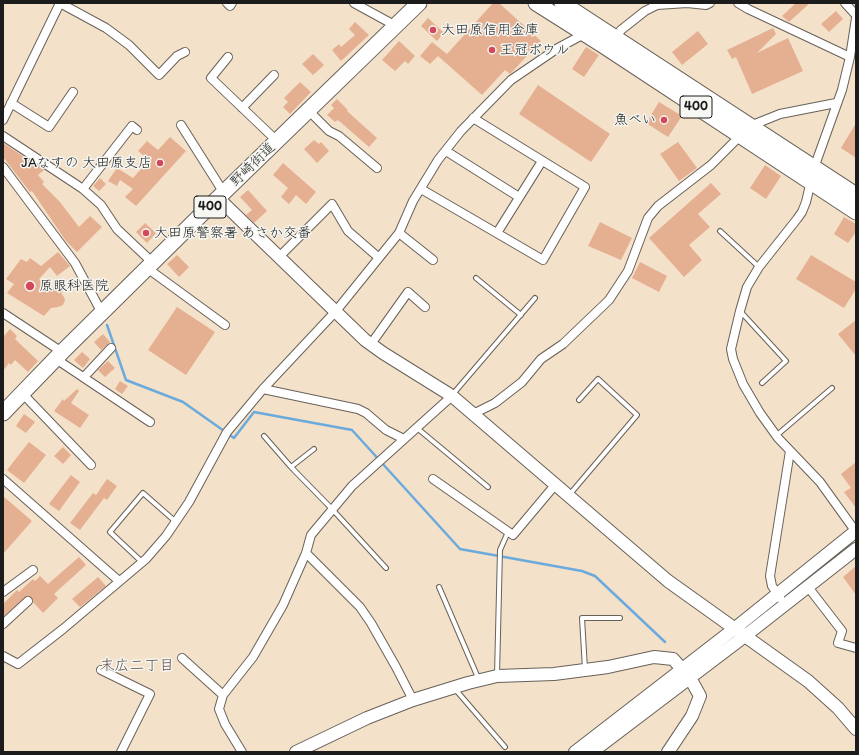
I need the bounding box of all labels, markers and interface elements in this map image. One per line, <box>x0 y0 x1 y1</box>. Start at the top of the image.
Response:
place label: 大田原信用金庫 <box>441 22 539 38</box>
marker: 大田原信用金庫 <box>428 25 438 35</box>
place label: 王冠ボウル <box>500 42 570 58</box>
marker: 王冠ボウル <box>487 45 497 55</box>
road number: 400 <box>680 96 712 118</box>
place label: 魚べい <box>614 112 656 128</box>
marker: 魚べい <box>659 115 669 125</box>
street label: 野崎街道 <box>227 140 279 190</box>
place label: JAなすの 大田原支店 <box>21 155 152 171</box>
marker: JAなすの 大田原支店 <box>155 158 165 168</box>
road number: 400 <box>194 196 226 218</box>
place label: 大田原警察署 あさか交番 <box>154 225 311 241</box>
marker: 大田原警察署 あさか交番 <box>141 228 151 238</box>
place label: 原眼科医院 <box>39 278 109 294</box>
marker: 原眼科医院 <box>24 280 36 292</box>
district label: 末広二丁目 <box>100 657 174 675</box>

